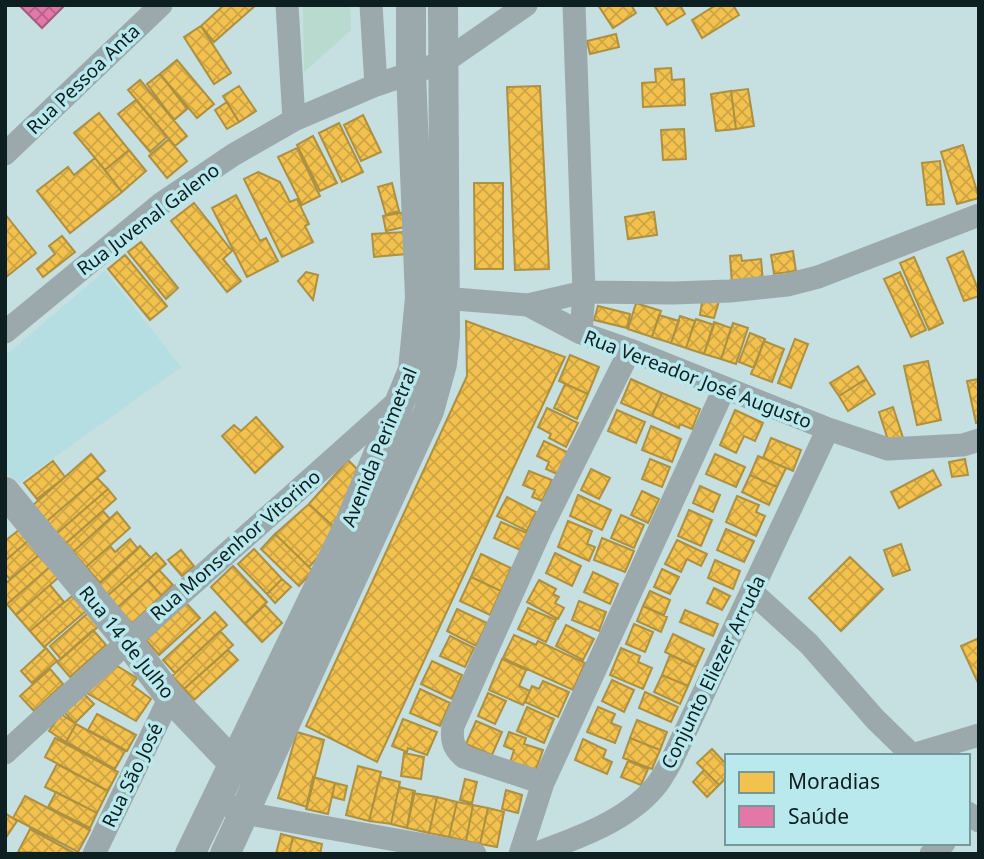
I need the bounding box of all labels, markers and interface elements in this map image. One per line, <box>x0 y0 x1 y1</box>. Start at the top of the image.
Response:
street label: Rua Pessoa Anta <box>21 18 145 140</box>
street label: Rua Juvenal Galeno <box>71 157 225 281</box>
street label: Rua Vereador José Augusto <box>580 324 816 434</box>
street label: Avenida Perimetral <box>335 363 423 531</box>
street label: Rua Monsenhor Vitorino <box>144 464 326 626</box>
street label: Conjunto Eliezer Arruda <box>655 571 771 773</box>
street label: Rua 14 de Julho <box>73 580 181 704</box>
street label: Rua São José <box>96 718 168 832</box>
legend <box>725 754 970 845</box>
text: Moradias <box>788 767 880 795</box>
text: Saúde <box>788 802 849 830</box>

